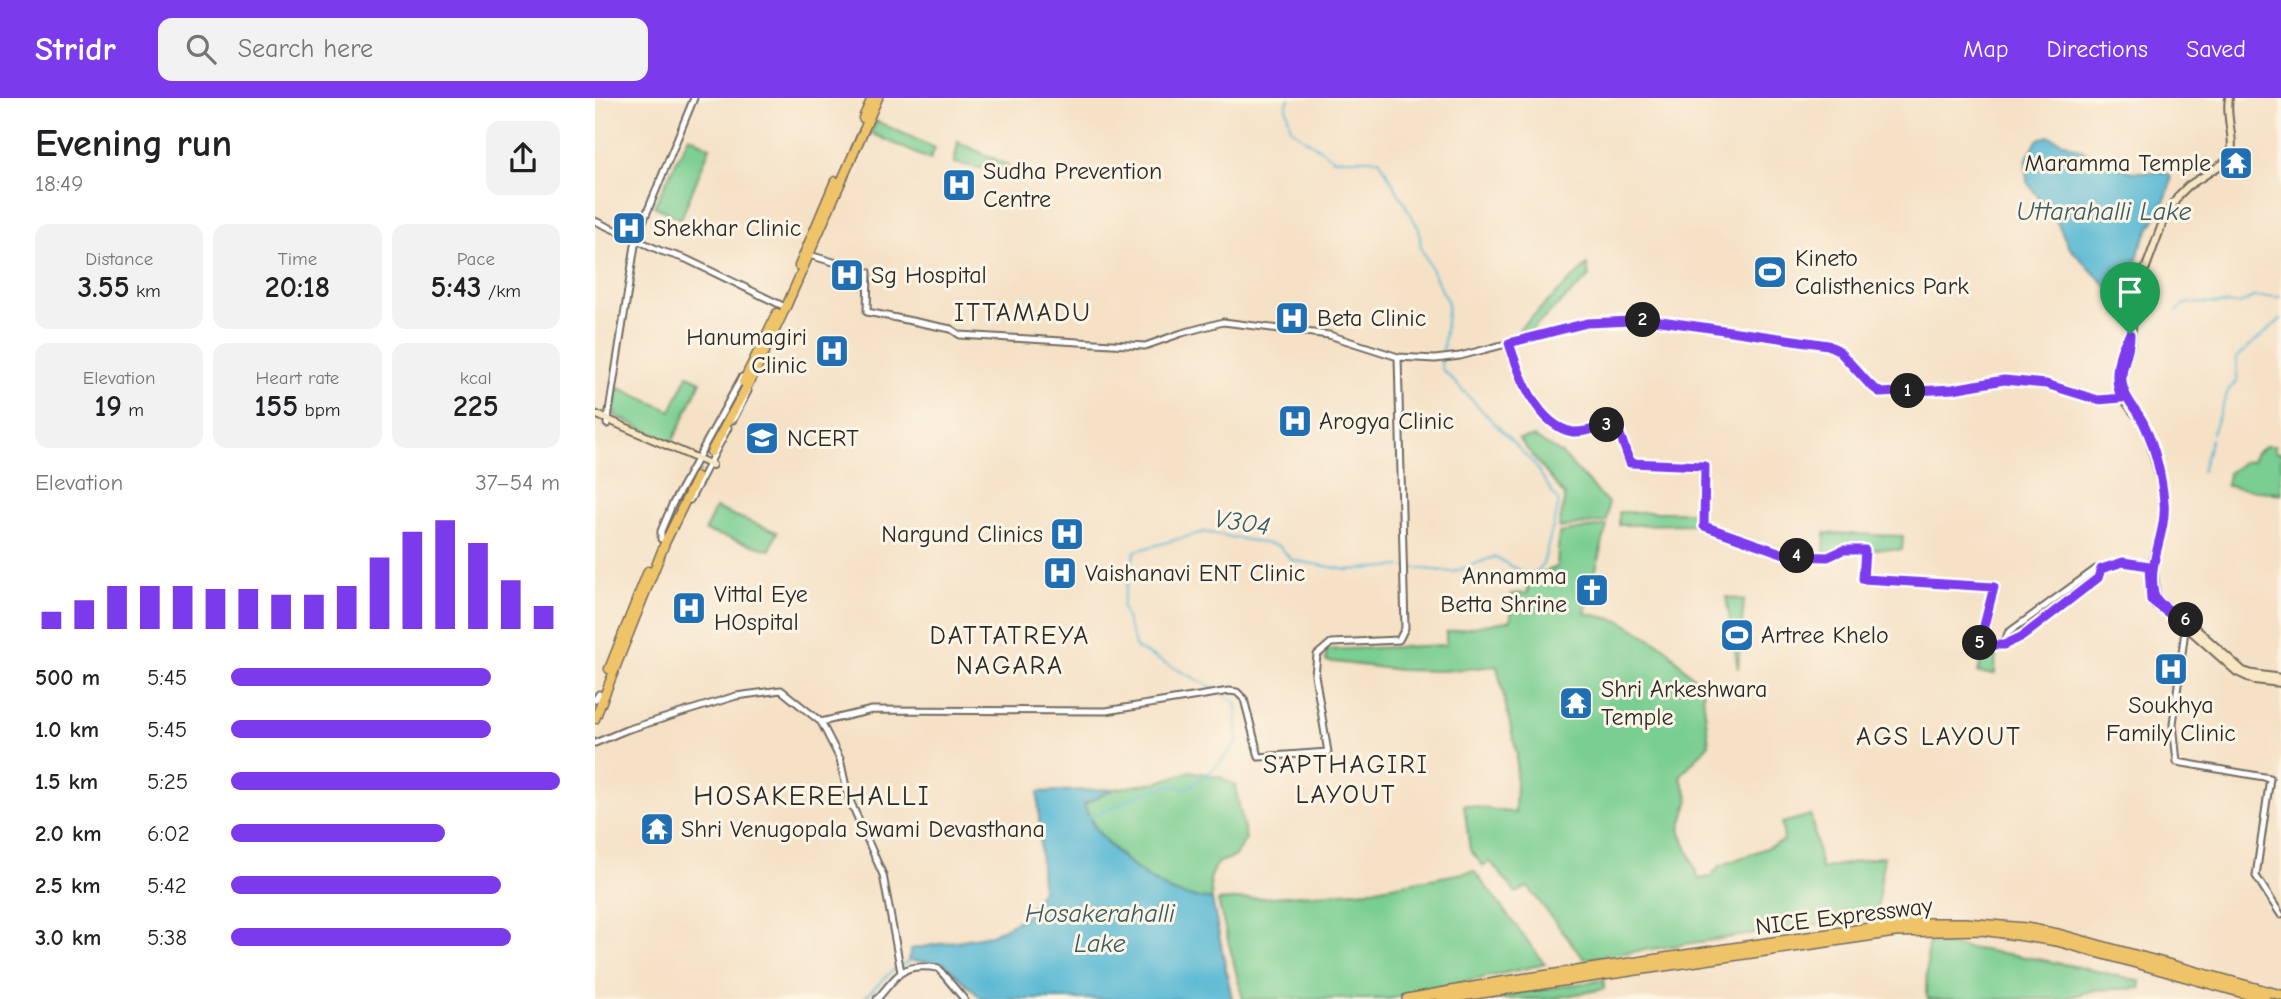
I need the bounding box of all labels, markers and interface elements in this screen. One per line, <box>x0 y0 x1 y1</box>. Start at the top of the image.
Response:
search box <box>158 18 648 81</box>
text: Stridr <box>35 30 116 68</box>
icon: search <box>182 30 220 68</box>
text: Search here <box>238 34 373 64</box>
text: Map <box>1963 35 2009 63</box>
text: Directions <box>2047 35 2148 63</box>
text: Saved <box>2186 35 2246 63</box>
button: share <box>486 121 560 195</box>
text: Evening run <box>35 122 232 166</box>
temple icon: Maramma Temple <box>2217 144 2255 182</box>
place label: Maramma Temple <box>2024 149 2211 177</box>
place label: Sudha Prevention Centre <box>983 157 1162 213</box>
hospital icon: Sudha Prevention Centre <box>940 166 978 204</box>
text: 18:49 <box>35 170 83 197</box>
water label: Uttarahalli Lake <box>2016 197 2192 227</box>
hospital icon: Shekhar Clinic <box>610 209 648 247</box>
place label: Shekhar Clinic <box>653 214 801 242</box>
place label: Kineto Calisthenics Park <box>1795 244 1969 300</box>
text: Distance <box>85 248 153 270</box>
text: Time <box>278 248 317 270</box>
text: Pace <box>457 248 495 270</box>
sports icon: Kineto Calisthenics Park <box>1751 253 1789 291</box>
hospital icon: Sg Hospital <box>828 256 866 294</box>
place label: Sg Hospital <box>871 261 987 289</box>
pin <box>2100 262 2160 334</box>
text: 3.55 <box>77 270 130 305</box>
text: 20:18 <box>265 270 330 305</box>
text: 5:43 <box>431 270 482 305</box>
icon: arrive <box>2111 273 2149 311</box>
text: km <box>130 280 161 302</box>
text: /km <box>482 280 521 302</box>
district label: ITTAMADU <box>954 298 1092 328</box>
hospital icon: Beta Clinic <box>1273 299 1311 337</box>
pin: 2 <box>1625 302 1661 338</box>
place label: Beta Clinic <box>1317 304 1426 332</box>
text: 2 <box>1638 308 1647 330</box>
place label: Hanumagiri Clinic <box>686 323 807 379</box>
hospital icon: Hanumagiri Clinic <box>813 332 851 370</box>
text: Elevation <box>83 367 156 389</box>
text: Heart rate <box>256 367 339 389</box>
text: kcal <box>460 367 492 389</box>
pin: 1 <box>1891 374 1925 408</box>
text: 1 <box>1904 379 1911 401</box>
text: 19 <box>94 389 122 424</box>
text: 155 <box>255 389 298 424</box>
text: 225 <box>453 389 499 424</box>
text: m <box>122 399 144 421</box>
text: bpm <box>298 399 340 421</box>
hospital icon: Arogya Clinic <box>1276 402 1314 440</box>
place label: Arogya Clinic <box>1319 407 1454 435</box>
pin: 3 <box>1590 408 1625 442</box>
text: 3 <box>1602 413 1611 435</box>
school or university icon: NCERT <box>743 419 781 457</box>
place label: NCERT <box>787 424 859 452</box>
text: Elevation <box>35 469 123 496</box>
text: 37–54 m <box>475 469 560 496</box>
water label: V304 <box>1212 504 1272 542</box>
hospital icon: Nargund Clinics <box>1048 515 1086 553</box>
place label: Nargund Clinics <box>881 520 1043 548</box>
pin: 4 <box>1779 538 1815 574</box>
text: 4 <box>1792 544 1801 566</box>
hospital icon: Vaishanavi ENT Clinic <box>1041 554 1079 592</box>
place label: Vaishanavi ENT Clinic <box>1085 559 1305 587</box>
place label: Annamma Betta Shrine <box>1440 562 1567 618</box>
church icon: Annamma Betta Shrine <box>1573 571 1611 609</box>
place label: Vittal Eye HOspital <box>714 580 808 636</box>
hospital icon: Vittal Eye HOspital <box>670 589 708 627</box>
pin: 6 <box>2169 602 2203 638</box>
text: 6 <box>2181 608 2190 630</box>
sports icon: Artree Khelo <box>1718 616 1756 654</box>
district label: DATTATREYA NAGARA <box>930 621 1090 681</box>
place label: Artree Khelo <box>1761 621 1889 649</box>
pin: 5 <box>1963 626 1997 660</box>
text: 5 <box>1974 631 1985 653</box>
hospital icon: Soukhya Family Clinic <box>2152 650 2190 688</box>
text: 500 m <box>35 664 100 691</box>
text: 5:45 <box>147 664 187 691</box>
place label: Shri Arkeshwara Temple <box>1601 675 1767 731</box>
temple icon: Shri Arkeshwara Temple <box>1557 684 1595 722</box>
place label: Soukhya Family Clinic <box>2106 691 2236 747</box>
text: 1.0 km <box>35 716 99 743</box>
text: 5:45 <box>147 716 187 743</box>
district label: AGS LAYOUT <box>1856 722 2022 752</box>
district label: SAPTHAGIRI LAYOUT <box>1263 750 1429 810</box>
text: 1.5 km <box>35 768 98 795</box>
text: 5:25 <box>147 768 188 795</box>
district label: HOSAKEREHALLI <box>693 780 931 812</box>
temple icon: Shri Venugopala Swami Devasthana <box>638 810 676 848</box>
place label: Shri Venugopala Swami Devasthana <box>681 815 1045 843</box>
text: 2.0 km <box>35 820 101 847</box>
text: 6:02 <box>147 820 190 847</box>
text: 2.5 km <box>35 872 101 899</box>
text: 5:42 <box>147 872 187 899</box>
street label: NICE Expressway <box>1754 891 1934 941</box>
water label: Hosakerahalli Lake <box>1025 899 1176 959</box>
text: 3.0 km <box>35 924 101 951</box>
text: 5:38 <box>147 924 187 951</box>

